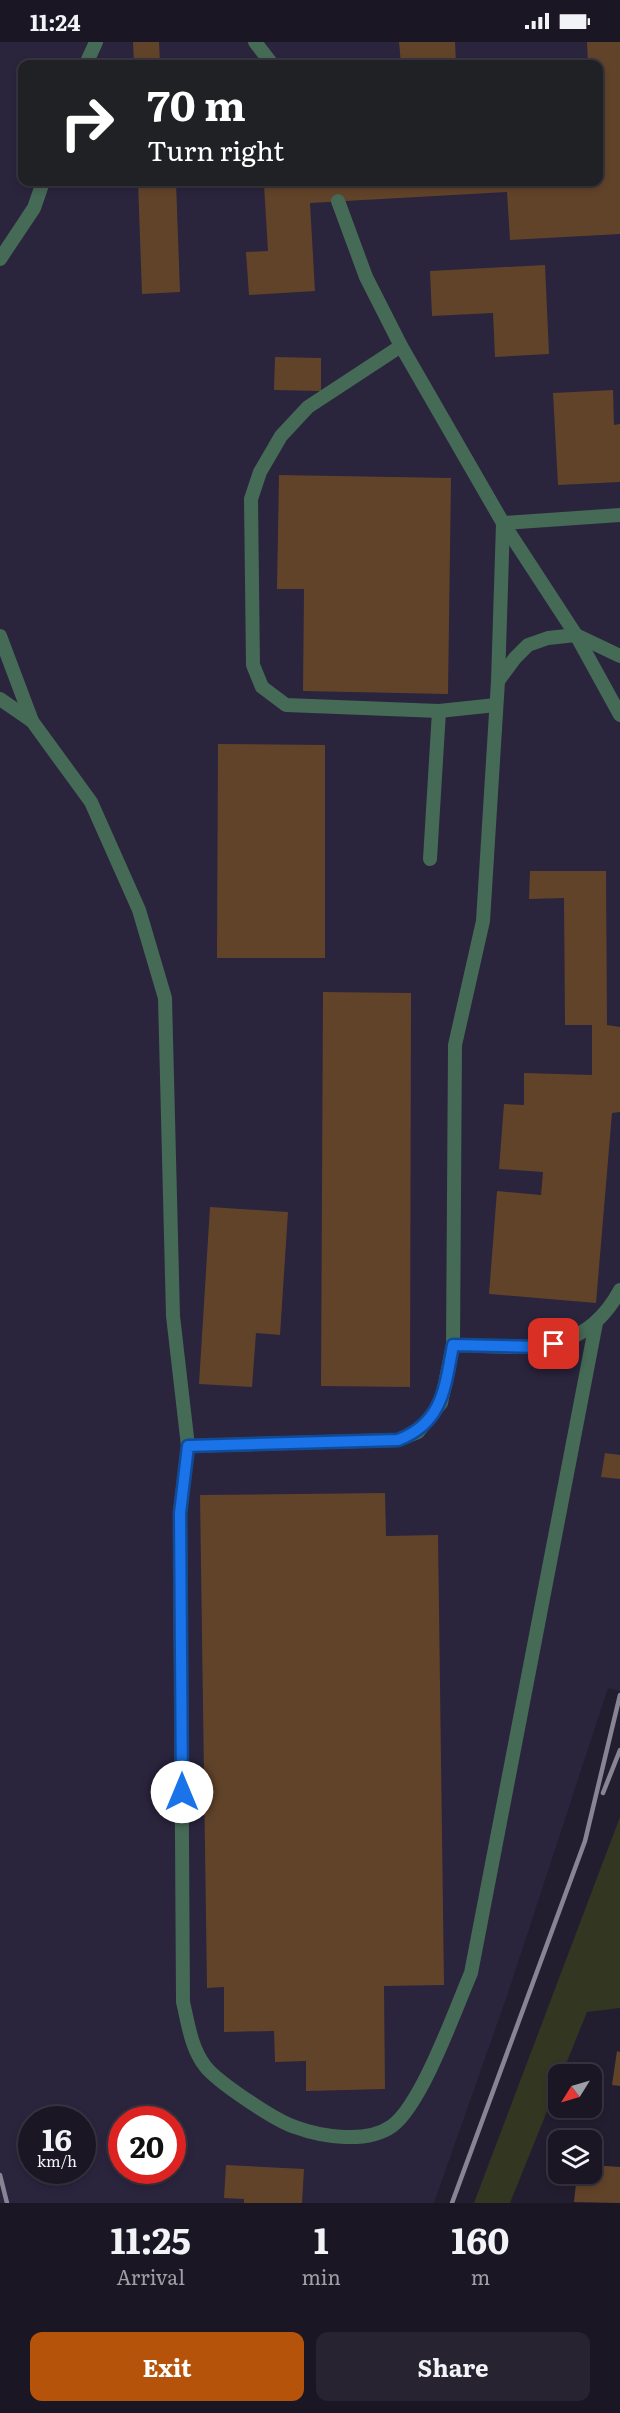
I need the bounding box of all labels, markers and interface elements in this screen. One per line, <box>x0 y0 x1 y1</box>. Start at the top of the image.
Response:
text: 11:24 <box>30 5 80 38</box>
text: 70 m <box>147 72 246 134</box>
icon: right <box>48 84 126 162</box>
text: Turn right <box>147 129 284 169</box>
pin <box>528 1318 579 1369</box>
icon: arrive <box>537 1327 570 1360</box>
position arrow <box>150 1760 214 1824</box>
north arrow <box>548 2064 602 2118</box>
map controls <box>548 2064 602 2184</box>
speed limit sign: 20 <box>108 2106 186 2184</box>
text: 16 <box>42 2116 72 2160</box>
button: layers <box>548 2130 602 2184</box>
text: km/h <box>37 2149 77 2172</box>
text: 11:25 <box>111 2212 191 2265</box>
text: 1 <box>314 2212 329 2265</box>
text: 160 <box>451 2212 509 2265</box>
text: Arrival <box>117 2261 185 2291</box>
text: min <box>301 2261 341 2291</box>
text: m <box>471 2261 490 2291</box>
button: Exit <box>30 2332 304 2401</box>
button: Share <box>316 2332 590 2401</box>

